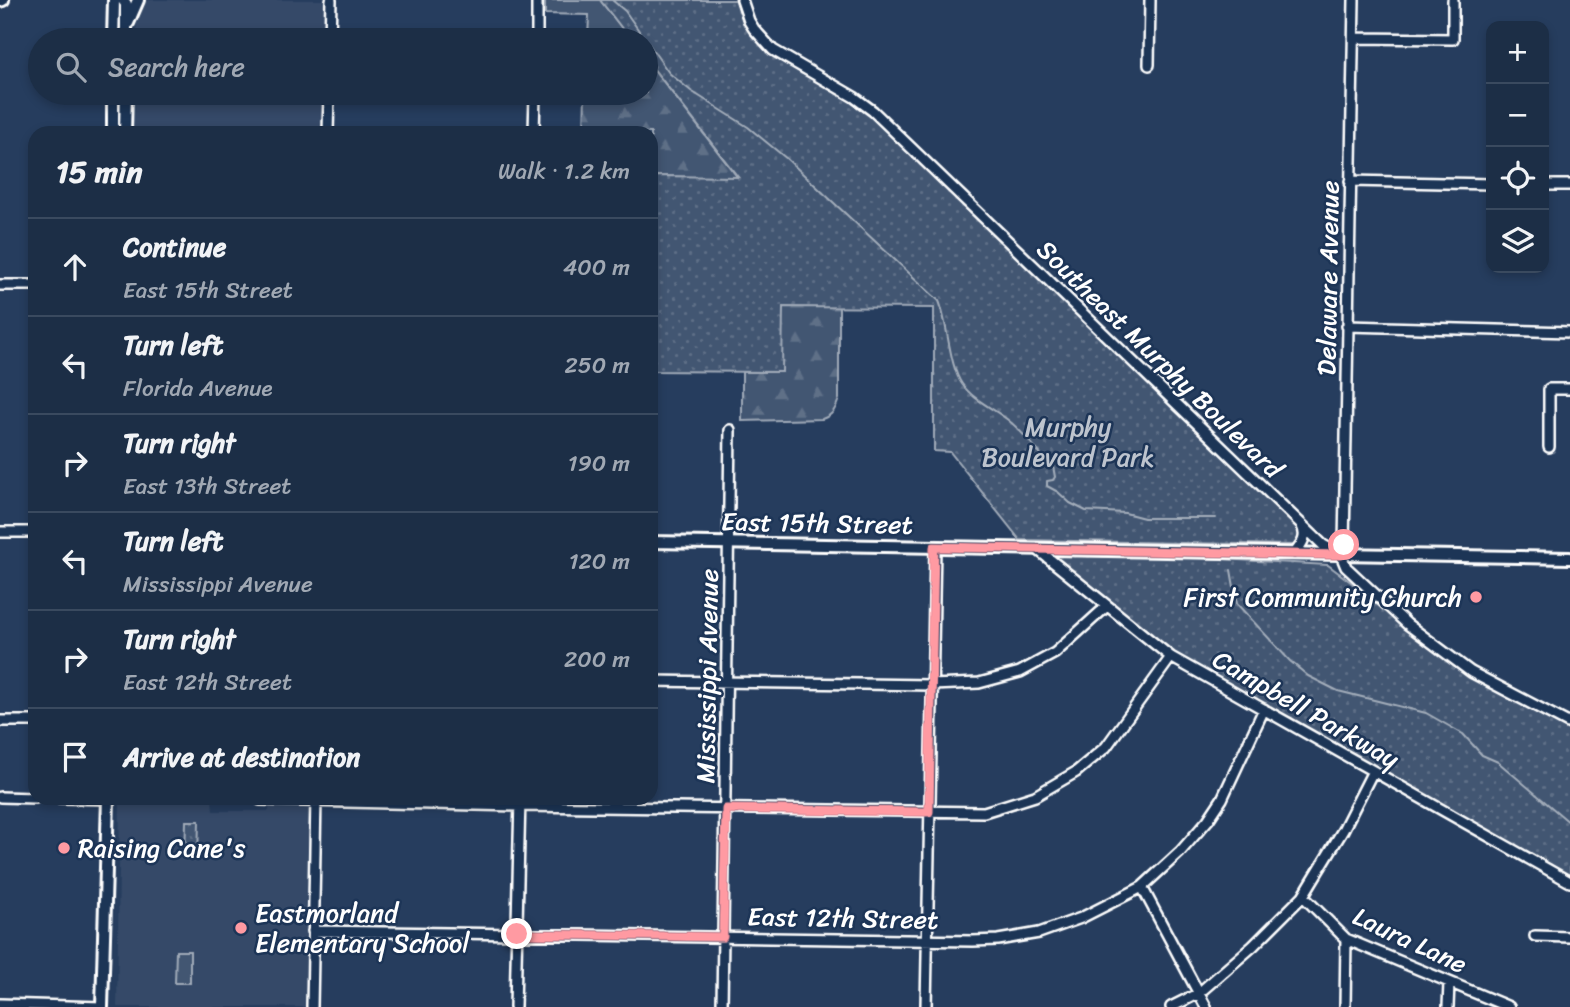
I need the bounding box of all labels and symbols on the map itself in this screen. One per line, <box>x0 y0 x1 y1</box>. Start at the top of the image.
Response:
street label: Delaware Avenue <box>1303 180 1353 376</box>
street label: Southeast Murphy Boulevard <box>1026 228 1296 491</box>
park label: Murphy Boulevard Park <box>981 404 1155 480</box>
street label: East 15th Street <box>721 498 913 548</box>
route start <box>1328 529 1359 560</box>
street label: Mississippi Avenue <box>682 568 732 784</box>
place label: First Community Church <box>1184 574 1462 620</box>
marker: First Community Church <box>1468 589 1484 605</box>
street label: Campbell Parkway <box>1204 637 1409 782</box>
place label: Raising Cane's <box>78 825 245 871</box>
marker: Raising Cane's <box>56 840 72 856</box>
place label: Eastmorland Elementary School <box>255 890 470 966</box>
street label: East 12th Street <box>747 893 939 943</box>
street label: Laura Lane <box>1345 893 1475 987</box>
route end <box>501 918 532 949</box>
marker: Eastmorland Elementary School <box>233 920 249 936</box>

